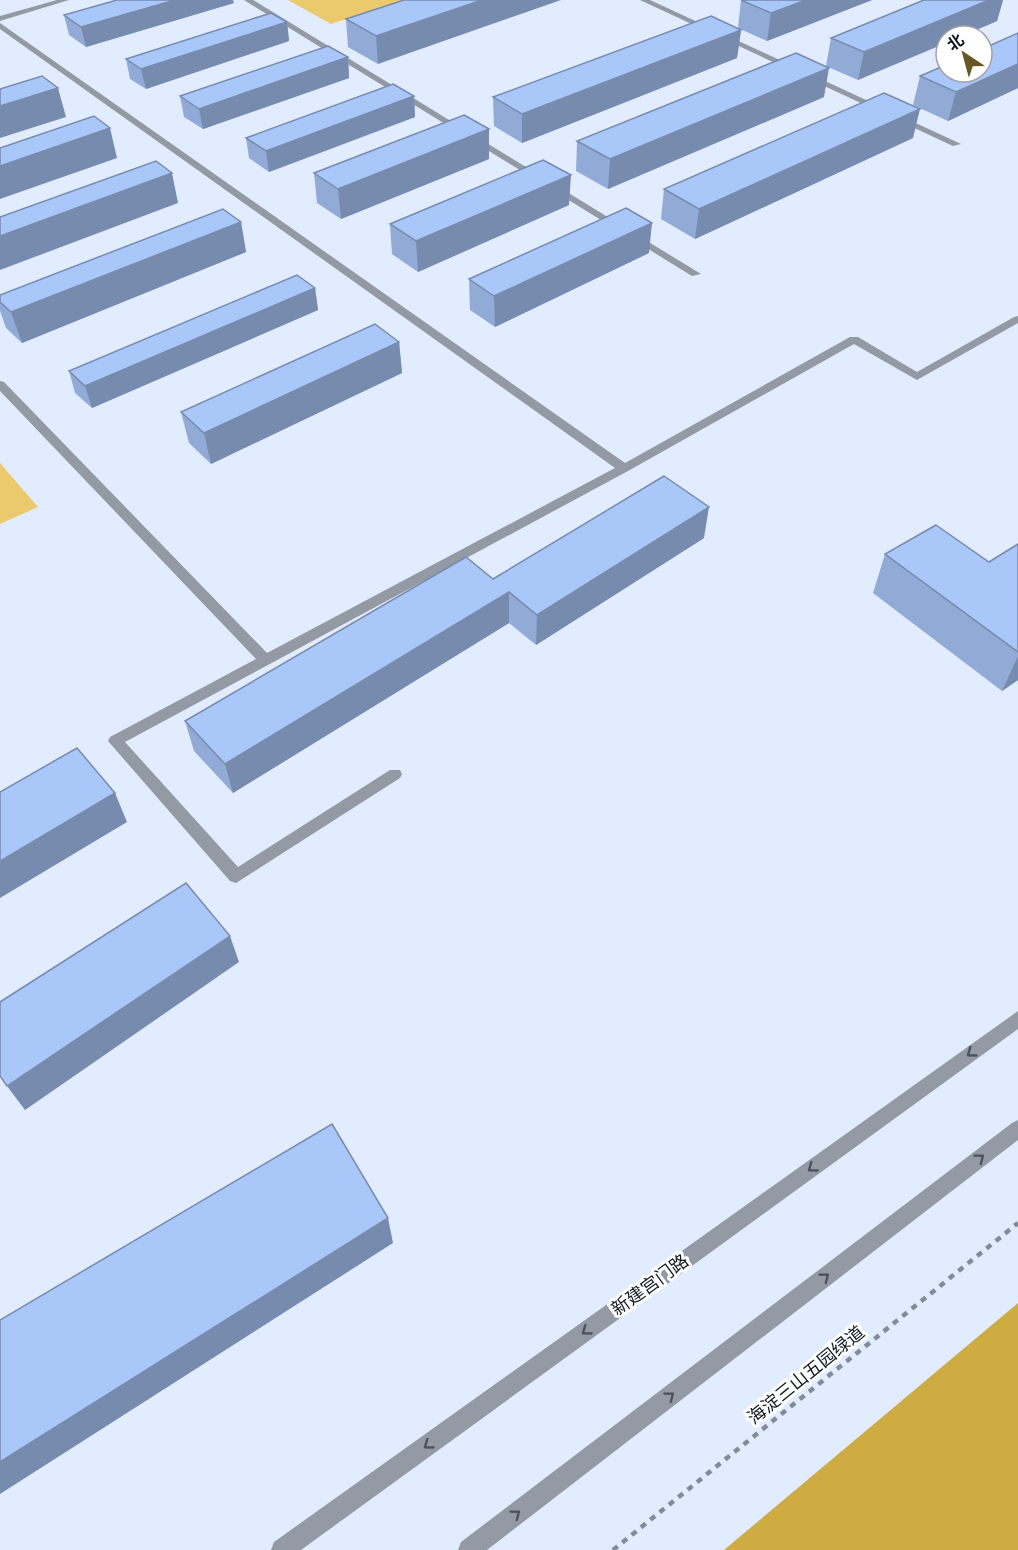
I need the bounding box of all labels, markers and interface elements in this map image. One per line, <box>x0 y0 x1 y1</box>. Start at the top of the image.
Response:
north arrow <box>934 24 994 84</box>
text: 北 <box>942 28 969 56</box>
one-way arrow <box>966 1046 977 1057</box>
one-way arrow <box>973 1155 984 1166</box>
one-way arrow <box>808 1160 819 1171</box>
street label: 新建宫门路 <box>606 1248 693 1321</box>
one-way arrow <box>818 1273 829 1284</box>
street label: 海淀三山五园绿道 <box>742 1320 870 1430</box>
one-way arrow <box>582 1324 593 1335</box>
one-way arrow <box>664 1392 675 1403</box>
one-way arrow <box>424 1438 435 1449</box>
one-way arrow <box>509 1511 520 1522</box>

